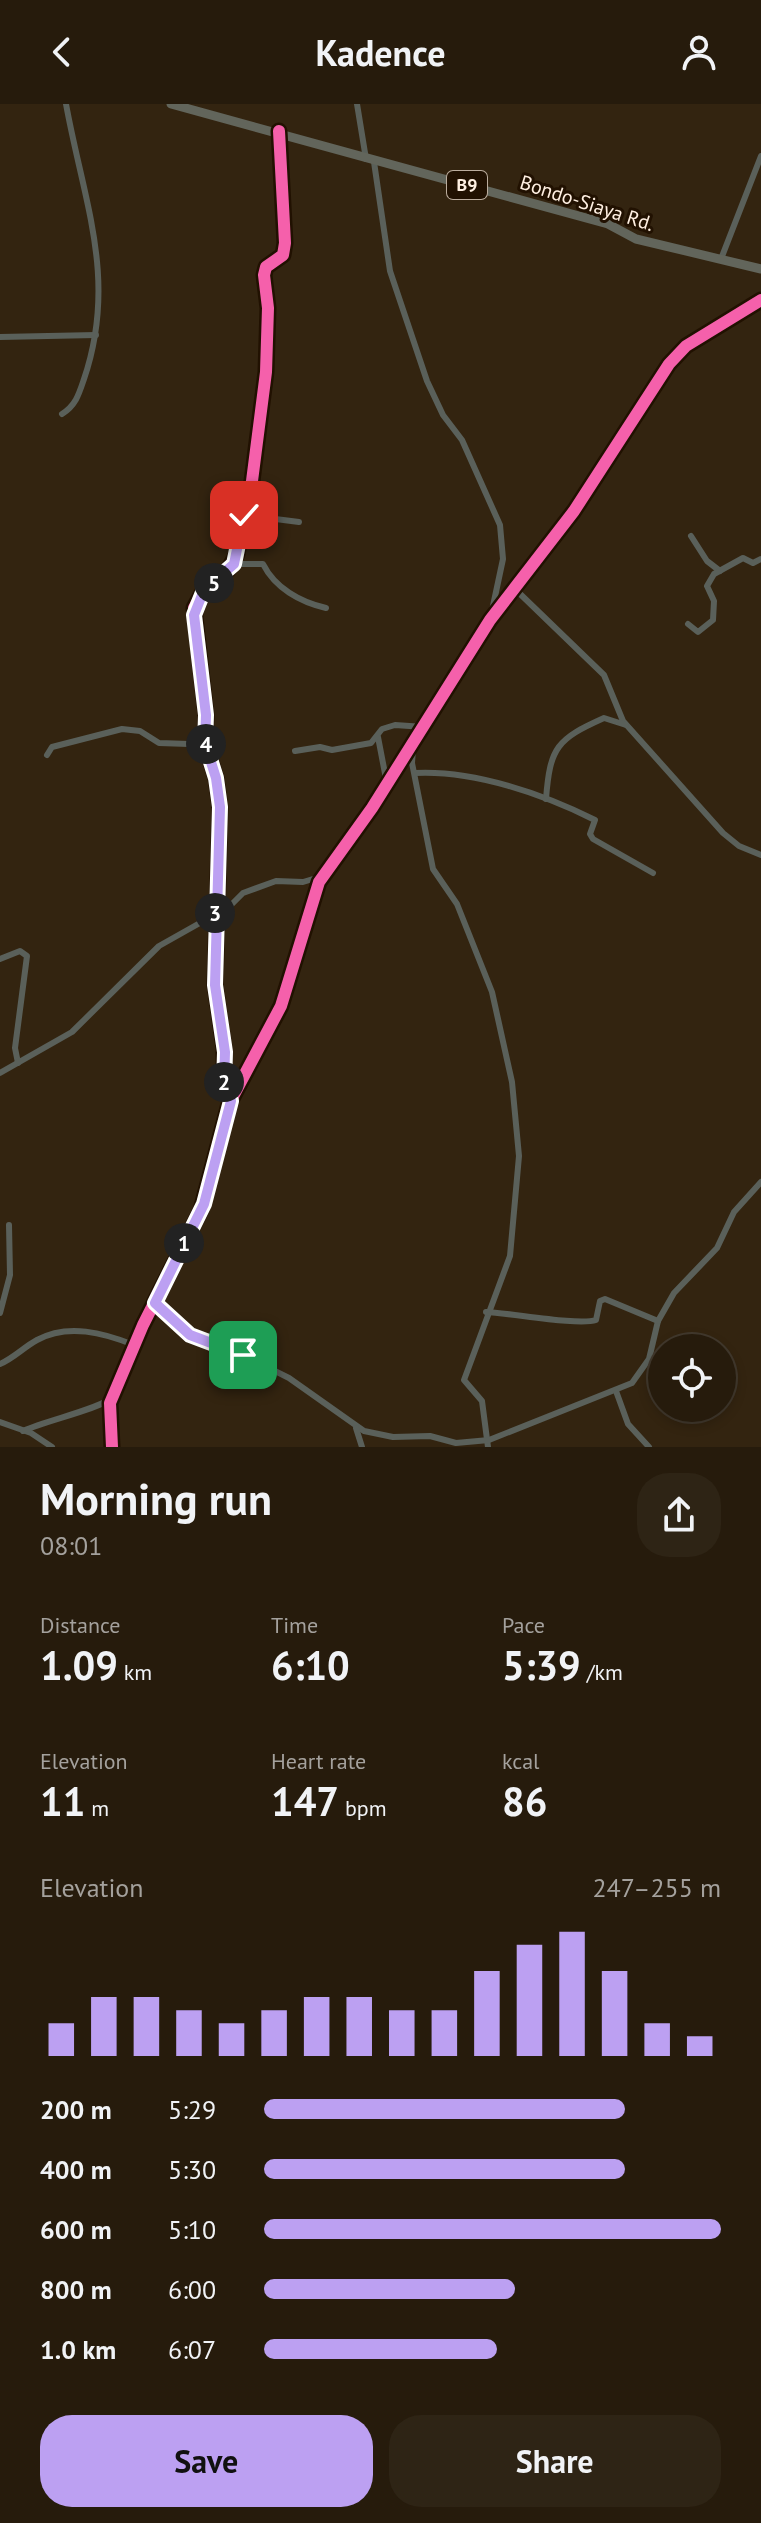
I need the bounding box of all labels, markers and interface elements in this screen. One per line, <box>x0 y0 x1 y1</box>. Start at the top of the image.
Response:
text: Kadence <box>315 29 446 76</box>
icon: back <box>40 30 84 74</box>
icon: person <box>677 30 721 74</box>
street label: Bondo-Siaya Rd. <box>517 169 657 237</box>
road number: B9 <box>447 171 487 199</box>
pin <box>210 481 278 549</box>
icon: check <box>222 493 266 537</box>
pin: 5 <box>194 563 234 603</box>
text: 5 <box>208 569 220 597</box>
pin: 4 <box>186 724 226 764</box>
text: 4 <box>200 730 212 758</box>
pin: 3 <box>195 893 235 933</box>
text: 3 <box>209 899 221 927</box>
pin: 2 <box>204 1062 244 1102</box>
text: 2 <box>218 1068 230 1096</box>
pin: 1 <box>164 1223 204 1263</box>
text: 1 <box>178 1229 190 1257</box>
pin <box>209 1321 277 1389</box>
icon: arrive <box>221 1333 265 1377</box>
map controls <box>648 1334 736 1422</box>
button: locate <box>648 1334 736 1422</box>
text: Morning run <box>40 1470 272 1527</box>
button: share <box>637 1473 721 1557</box>
text: 08:01 <box>40 1529 102 1562</box>
text: Distance <box>40 1611 121 1639</box>
text: Time <box>271 1611 318 1639</box>
text: Pace <box>502 1611 545 1639</box>
text: 1.09 <box>40 1639 118 1691</box>
text: 6:10 <box>271 1639 350 1691</box>
text: 5:39 <box>502 1639 581 1691</box>
text: km <box>118 1658 152 1686</box>
text: /km <box>581 1658 623 1686</box>
text: Elevation <box>40 1747 128 1775</box>
text: Heart rate <box>271 1747 366 1775</box>
text: kcal <box>502 1747 540 1775</box>
text: 11 <box>40 1775 85 1827</box>
text: 147 <box>271 1775 339 1827</box>
text: 86 <box>502 1775 547 1827</box>
text: m <box>85 1794 109 1822</box>
text: bpm <box>339 1794 387 1822</box>
text: Elevation <box>40 1871 144 1904</box>
text: 247–255 m <box>592 1871 721 1904</box>
text: 200 m <box>40 2093 112 2126</box>
text: 5:29 <box>168 2093 216 2126</box>
text: 400 m <box>40 2153 112 2186</box>
text: 5:30 <box>168 2153 216 2186</box>
text: 600 m <box>40 2213 112 2246</box>
text: 5:10 <box>168 2213 216 2246</box>
text: 800 m <box>40 2273 112 2306</box>
text: 6:00 <box>168 2273 216 2306</box>
text: 1.0 km <box>40 2333 116 2366</box>
text: 6:07 <box>168 2333 216 2366</box>
button: Save <box>40 2415 373 2507</box>
button: Share <box>389 2415 721 2507</box>

